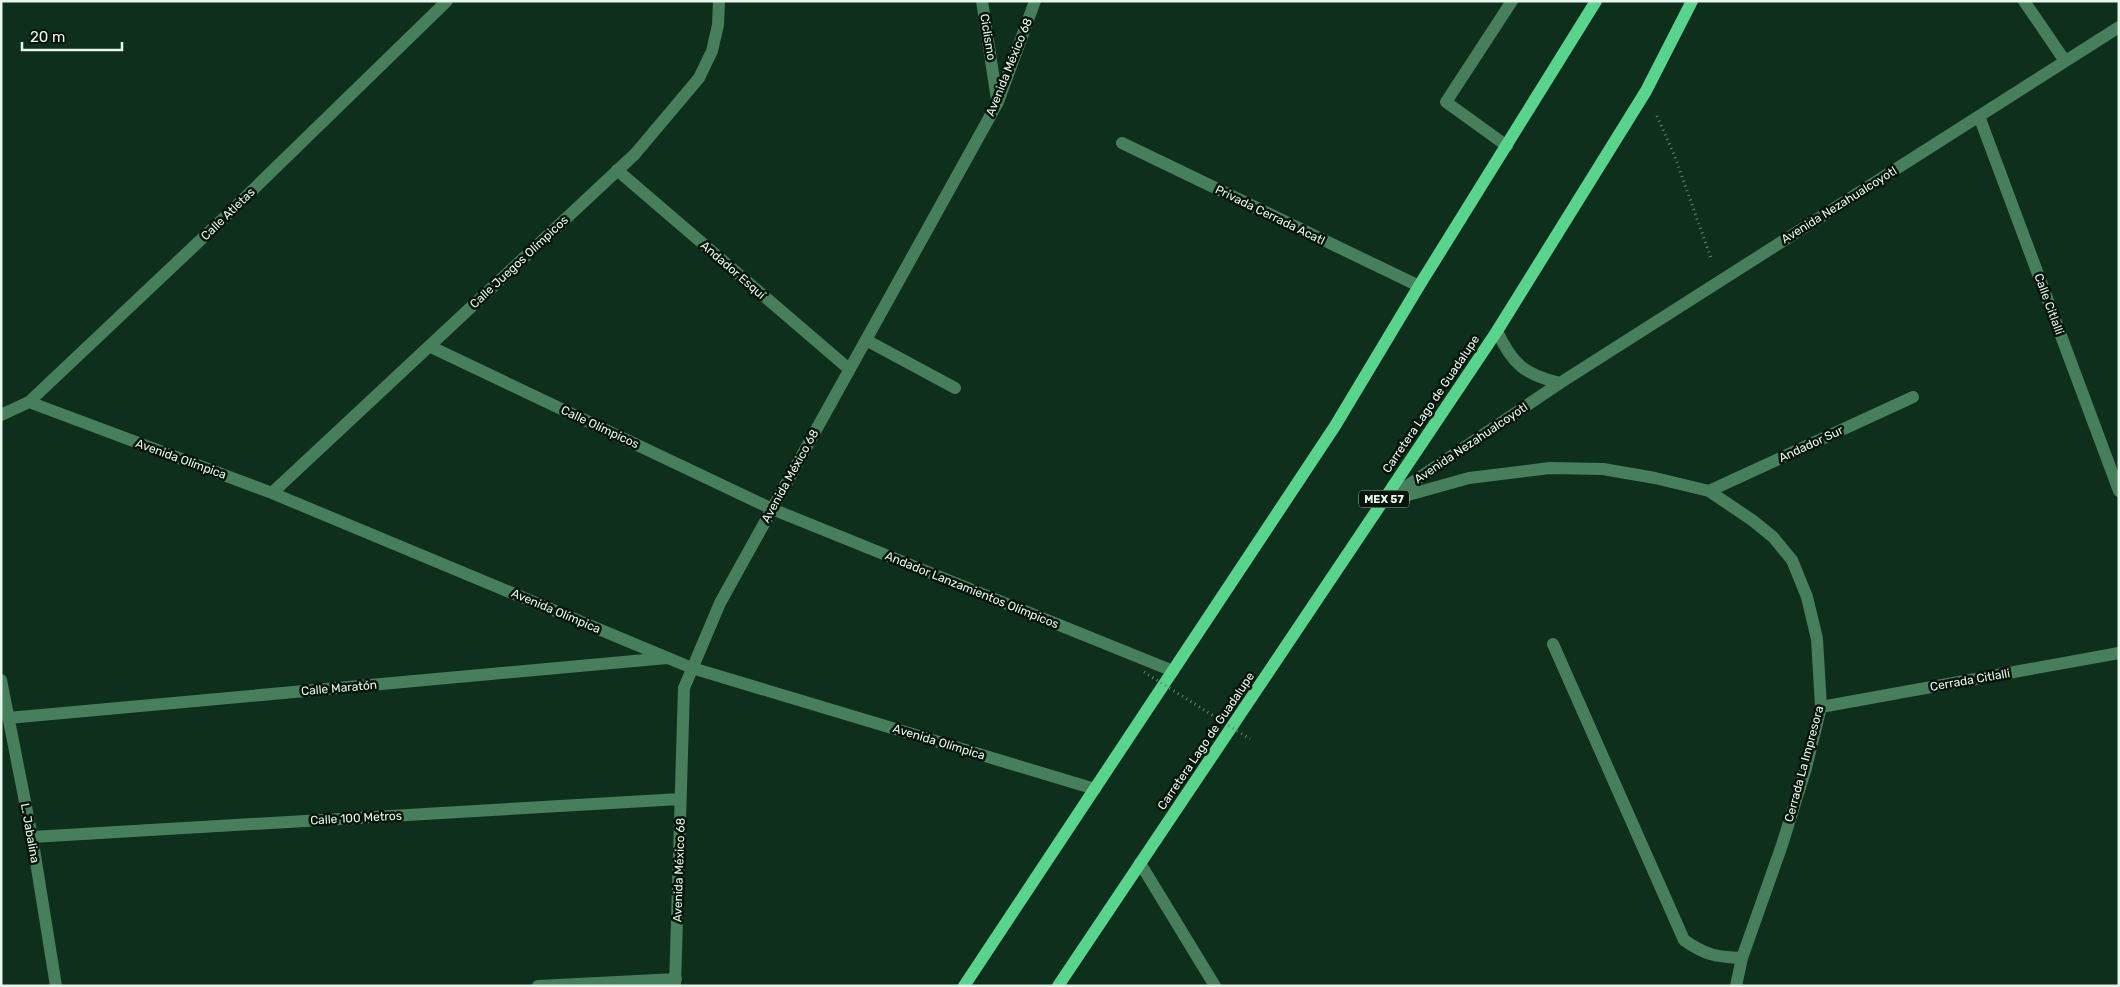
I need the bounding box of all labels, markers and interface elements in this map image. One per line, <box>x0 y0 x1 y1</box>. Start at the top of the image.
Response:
street label: Ciclismo <box>977 13 999 61</box>
street label: Avenida México 68 <box>983 16 1035 118</box>
scale bar <box>22 20 122 52</box>
text: 20 m <box>30 28 65 46</box>
street label: Avenida Nezahualcoyotl <box>1779 164 1899 246</box>
street label: Privada Cerrada Acatl <box>1213 182 1327 248</box>
street label: Calle Atletas <box>198 185 258 243</box>
street label: Calle Juegos Olímpicos <box>467 213 571 311</box>
street label: Andador Esquí <box>698 238 769 303</box>
street label: Calle Citlalli <box>2031 272 2067 337</box>
street label: Carretera Lago de Guadalupe <box>1380 332 1482 475</box>
street label: Avenida Nezahualcoyotl <box>1412 400 1530 486</box>
street label: Calle Olímpicos <box>559 403 641 451</box>
street label: Andador Sur <box>1777 423 1846 465</box>
street label: Avenida México 68 <box>759 427 821 525</box>
street label: Avenida Olímpica <box>134 436 228 482</box>
road number: MEX 57 <box>1359 490 1409 508</box>
street label: Andador Lanzamientos Olímpicos <box>883 549 1061 631</box>
street label: Avenida Olímpica <box>509 586 603 636</box>
street label: Cerrada Citlalli <box>1929 666 2011 694</box>
street label: Carretera Lago de Guadalupe <box>1155 669 1257 812</box>
street label: Calle Maratón <box>300 678 378 698</box>
street label: Cerrada La Impresora <box>1782 704 1826 824</box>
street label: Avenida Olímpica <box>891 721 987 763</box>
street label: L. Jabalina <box>18 802 42 864</box>
street label: Calle 100 Metros <box>310 809 402 827</box>
street label: Avenida México 68 <box>670 818 688 922</box>

